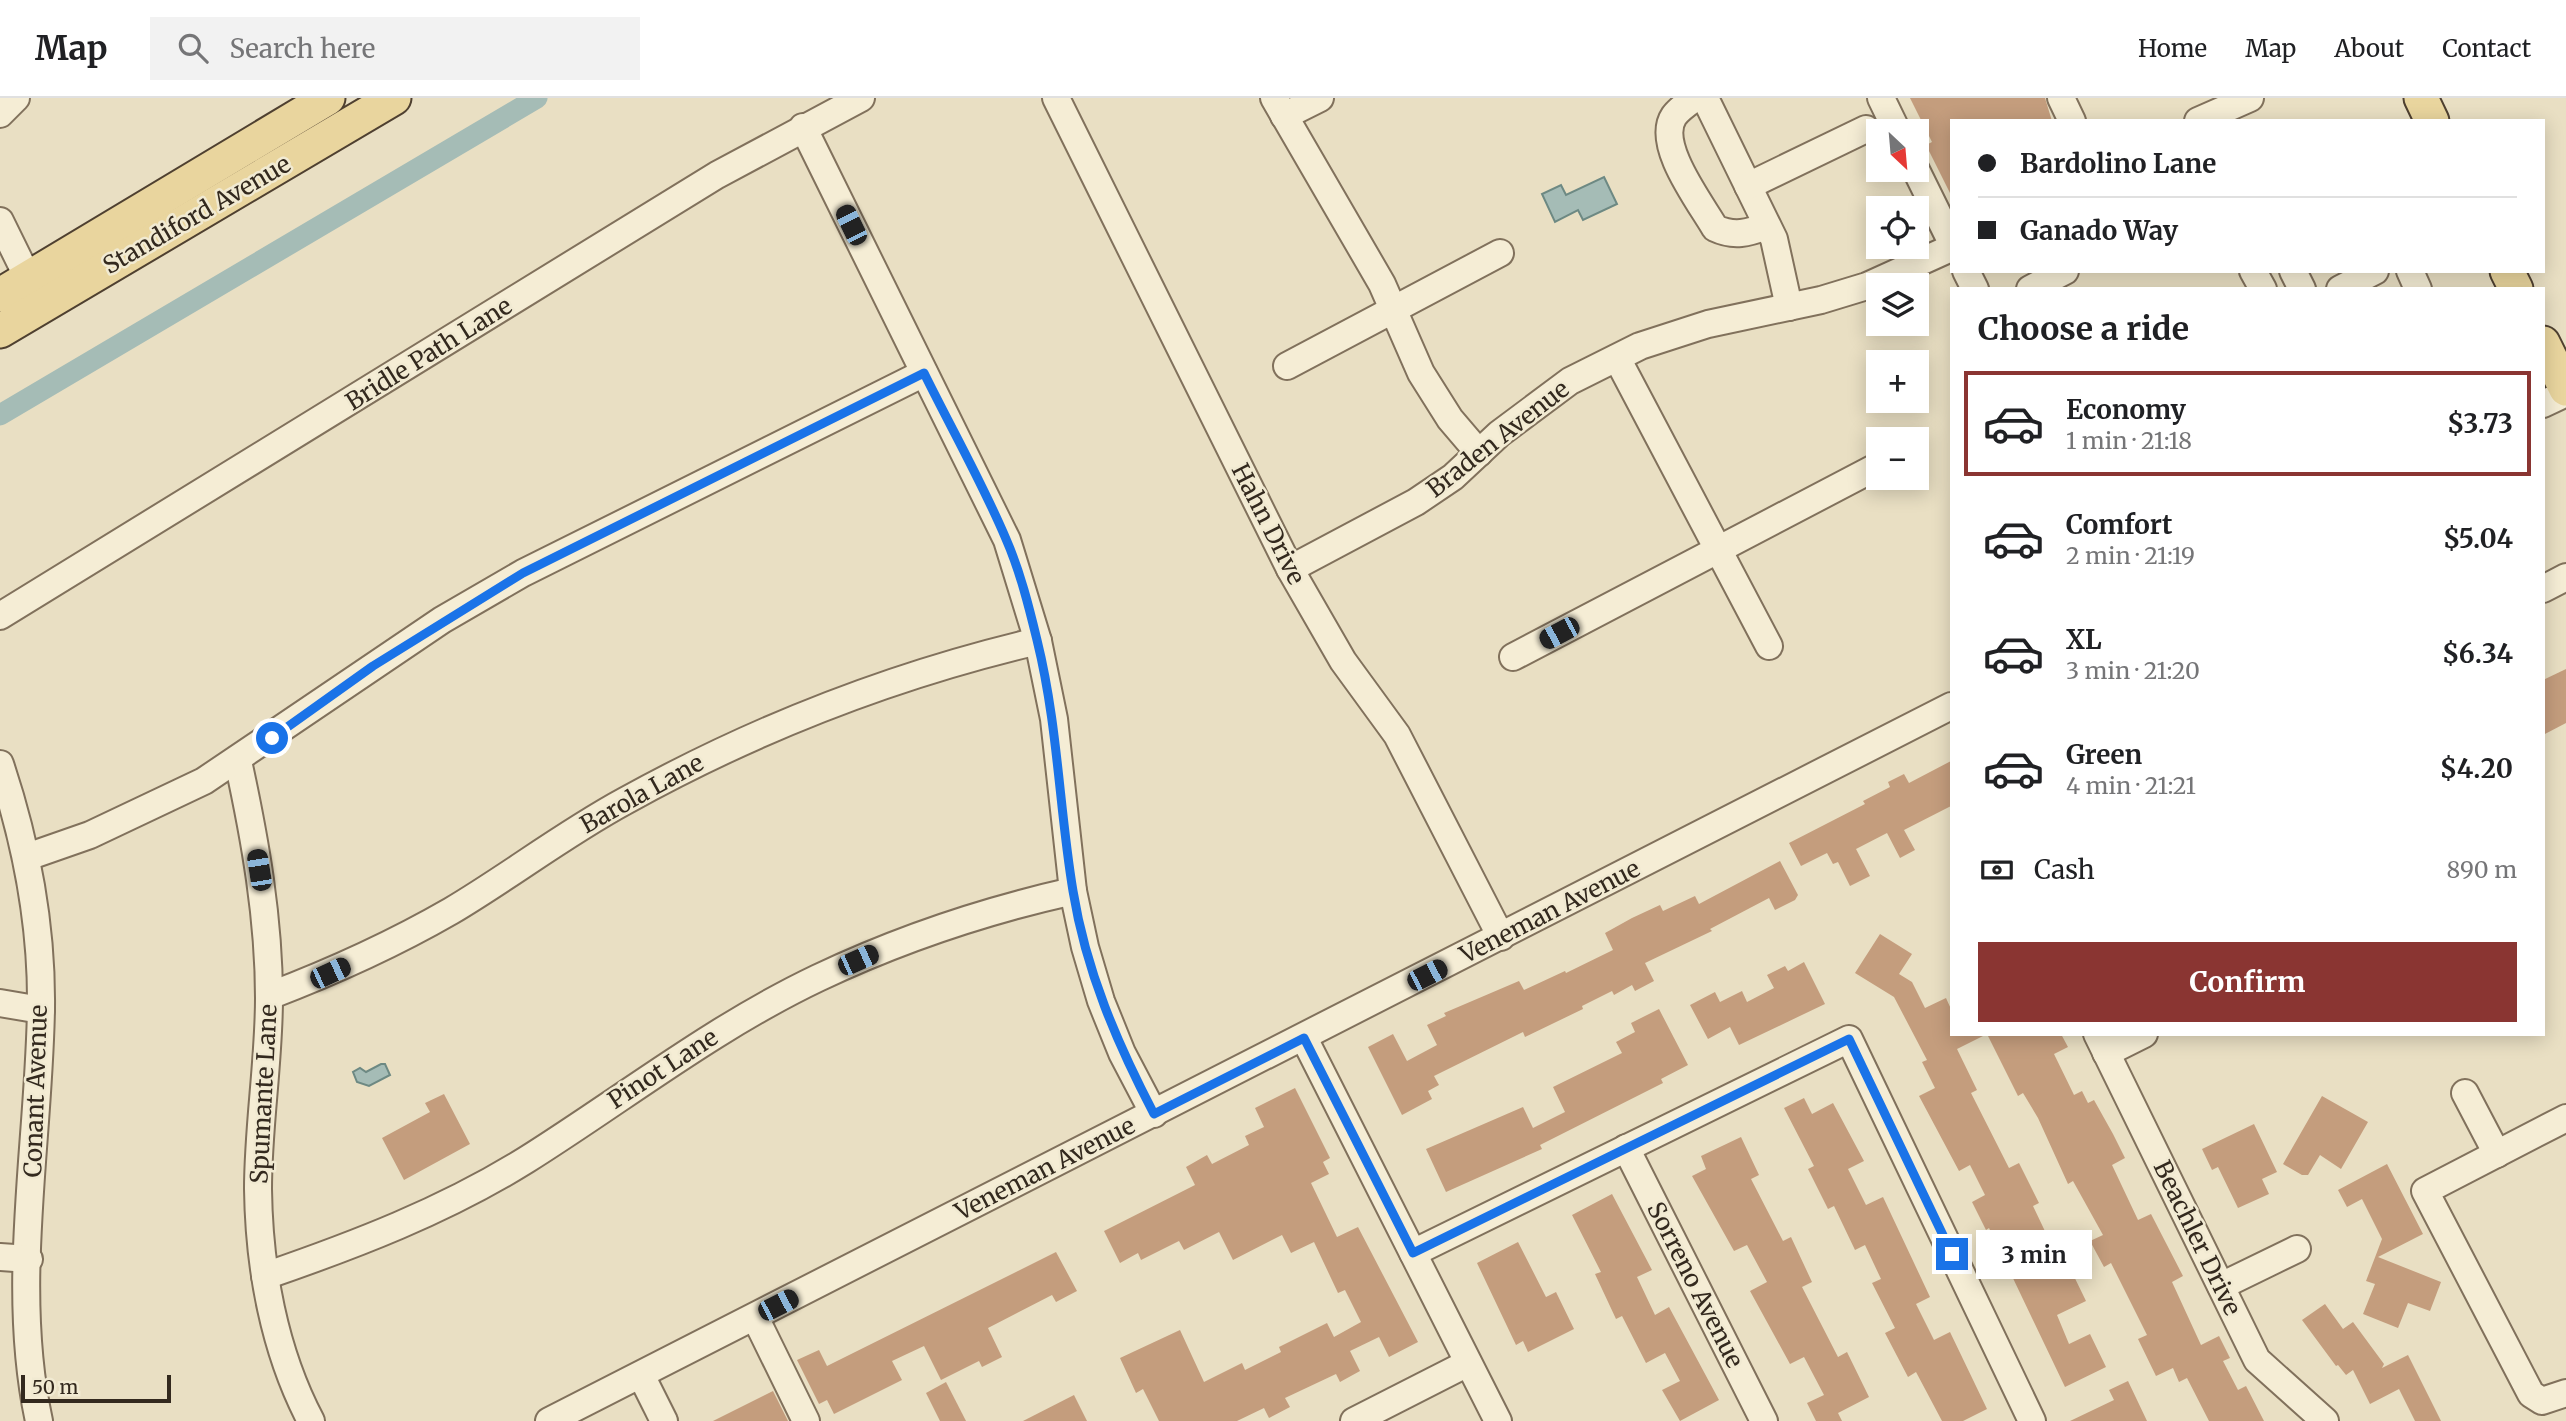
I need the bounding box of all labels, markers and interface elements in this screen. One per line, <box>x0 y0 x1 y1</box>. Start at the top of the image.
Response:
search box <box>150 17 640 80</box>
text: Map <box>35 28 108 69</box>
icon: search <box>174 29 212 67</box>
text: Search here <box>230 32 375 65</box>
text: Home <box>2138 33 2207 64</box>
text: Map <box>2245 33 2296 64</box>
text: About <box>2334 33 2404 64</box>
text: Contact <box>2442 33 2531 64</box>
north arrow <box>1866 119 1928 182</box>
map controls <box>1866 119 1929 490</box>
text: Bardolino Lane <box>2020 147 2216 180</box>
street label: Standiford Avenue <box>97 148 296 281</box>
button: locate <box>1866 196 1929 259</box>
car <box>833 202 870 248</box>
text: Ganado Way <box>2020 214 2178 247</box>
button: layers <box>1866 273 1929 336</box>
street label: Bridle Path Lane <box>340 290 518 417</box>
text: Choose a ride <box>1978 309 2189 349</box>
button: + <box>1866 350 1929 413</box>
street label: Braden Avenue <box>1420 373 1575 504</box>
icon: car <box>1982 392 2045 455</box>
text: Economy <box>2066 393 2186 426</box>
text: $3.73 <box>2447 407 2513 440</box>
text: 1 min · 21:18 <box>2066 426 2192 455</box>
button: − <box>1866 427 1929 490</box>
street label: Hahn Drive <box>1225 458 1312 589</box>
icon: car <box>1982 507 2045 570</box>
text: Comfort <box>2066 508 2172 541</box>
text: $5.04 <box>2443 522 2513 555</box>
text: 2 min · 21:19 <box>2066 541 2195 570</box>
car <box>1536 614 1583 652</box>
icon: car <box>1982 622 2045 685</box>
text: XL <box>2066 623 2102 656</box>
text: $6.34 <box>2442 637 2513 670</box>
text: 3 min · 21:20 <box>2066 656 2200 685</box>
route start <box>256 722 288 754</box>
icon: car <box>1982 737 2045 800</box>
text: Green <box>2066 738 2142 771</box>
street label: Barola Lane <box>575 747 709 840</box>
text: $4.20 <box>2440 752 2513 785</box>
text: 4 min · 21:21 <box>2066 771 2196 800</box>
car <box>246 848 273 892</box>
icon: cash <box>1978 851 2016 889</box>
street label: Veneman Avenue <box>1454 853 1645 971</box>
text: Cash <box>2034 853 2095 886</box>
text: 890 m <box>2447 855 2517 884</box>
car <box>835 942 882 978</box>
button: Confirm <box>1978 942 2517 1022</box>
car <box>307 955 354 991</box>
car <box>1404 956 1451 994</box>
street label: Spumante Lane <box>243 1003 284 1185</box>
street label: Conant Avenue <box>17 1004 54 1178</box>
street label: Pinot Lane <box>602 1022 724 1116</box>
street label: Veneman Avenue <box>949 1110 1140 1228</box>
street label: Beachler Drive <box>2147 1155 2248 1320</box>
street label: Sorreno Avenue <box>1640 1197 1751 1373</box>
callout: 3 min <box>1976 1230 2092 1278</box>
route end <box>1936 1238 1968 1270</box>
text: 3 min <box>2001 1240 2067 1269</box>
car <box>755 1286 802 1324</box>
scale bar <box>21 1372 172 1404</box>
text: 50 m <box>32 1375 78 1399</box>

